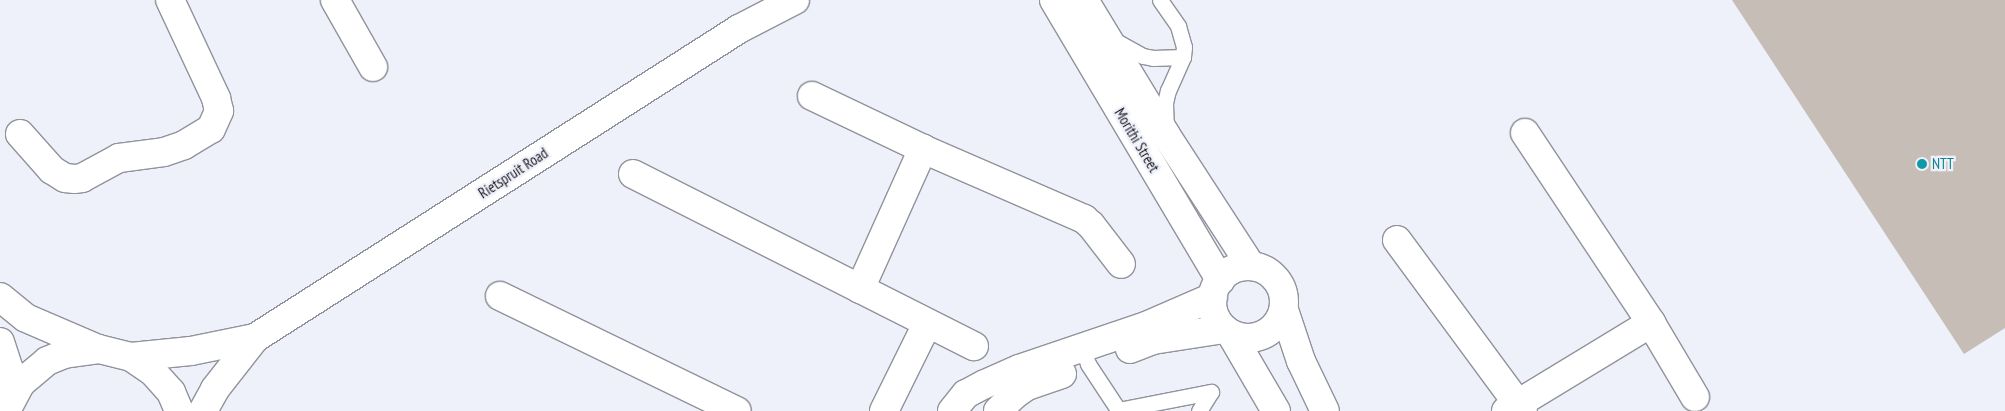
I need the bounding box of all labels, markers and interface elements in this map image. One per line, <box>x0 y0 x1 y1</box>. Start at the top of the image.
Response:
street label: Morithi Street <box>1111 105 1163 175</box>
street label: Rietspruit Road <box>475 144 551 202</box>
place label: NTT <box>1932 155 1954 173</box>
marker: NTT <box>1916 158 1928 170</box>

